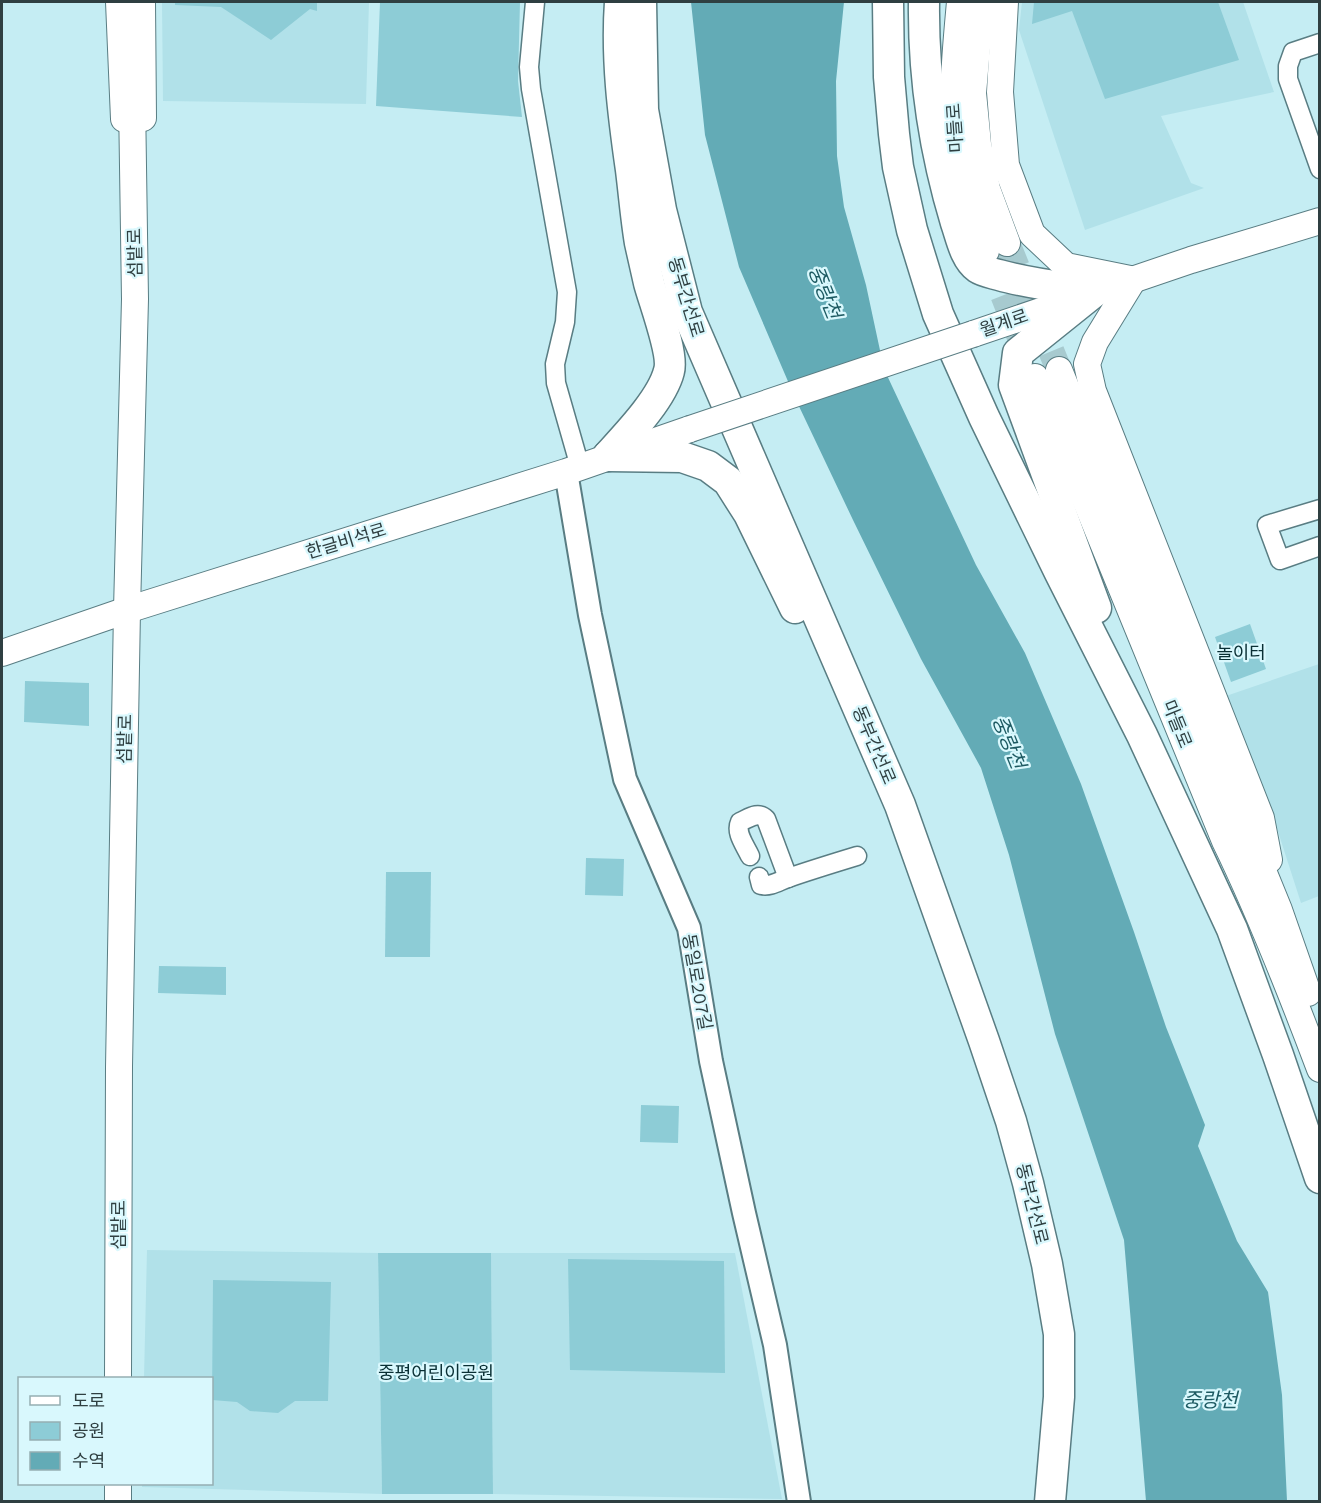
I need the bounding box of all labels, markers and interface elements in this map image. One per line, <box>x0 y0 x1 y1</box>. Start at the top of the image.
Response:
street label: 마들로 <box>942 103 967 154</box>
street label: 섬밭로 <box>124 228 145 278</box>
street label: 동부간선로 <box>664 254 709 340</box>
water label: 중랑천 <box>804 262 847 324</box>
street label: 월계로 <box>977 305 1031 341</box>
street label: 한글비석로 <box>303 518 389 563</box>
park label: 놀이터 <box>1216 642 1266 663</box>
street label: 마들로 <box>1158 697 1197 751</box>
street label: 동부간선로 <box>849 703 900 787</box>
water label: 중랑천 <box>988 712 1031 774</box>
street label: 섬밭로 <box>114 714 135 764</box>
street label: 동일로207길 <box>679 932 716 1032</box>
street label: 동부간선로 <box>1012 1161 1053 1247</box>
street label: 섬밭로 <box>108 1200 129 1250</box>
park label: 중평어린이공원 <box>378 1362 494 1383</box>
legend <box>18 1377 213 1485</box>
water label: 중랑천 <box>1182 1388 1240 1412</box>
text: 도로 <box>72 1390 105 1411</box>
text: 공원 <box>72 1420 105 1441</box>
text: 수역 <box>72 1450 105 1471</box>

